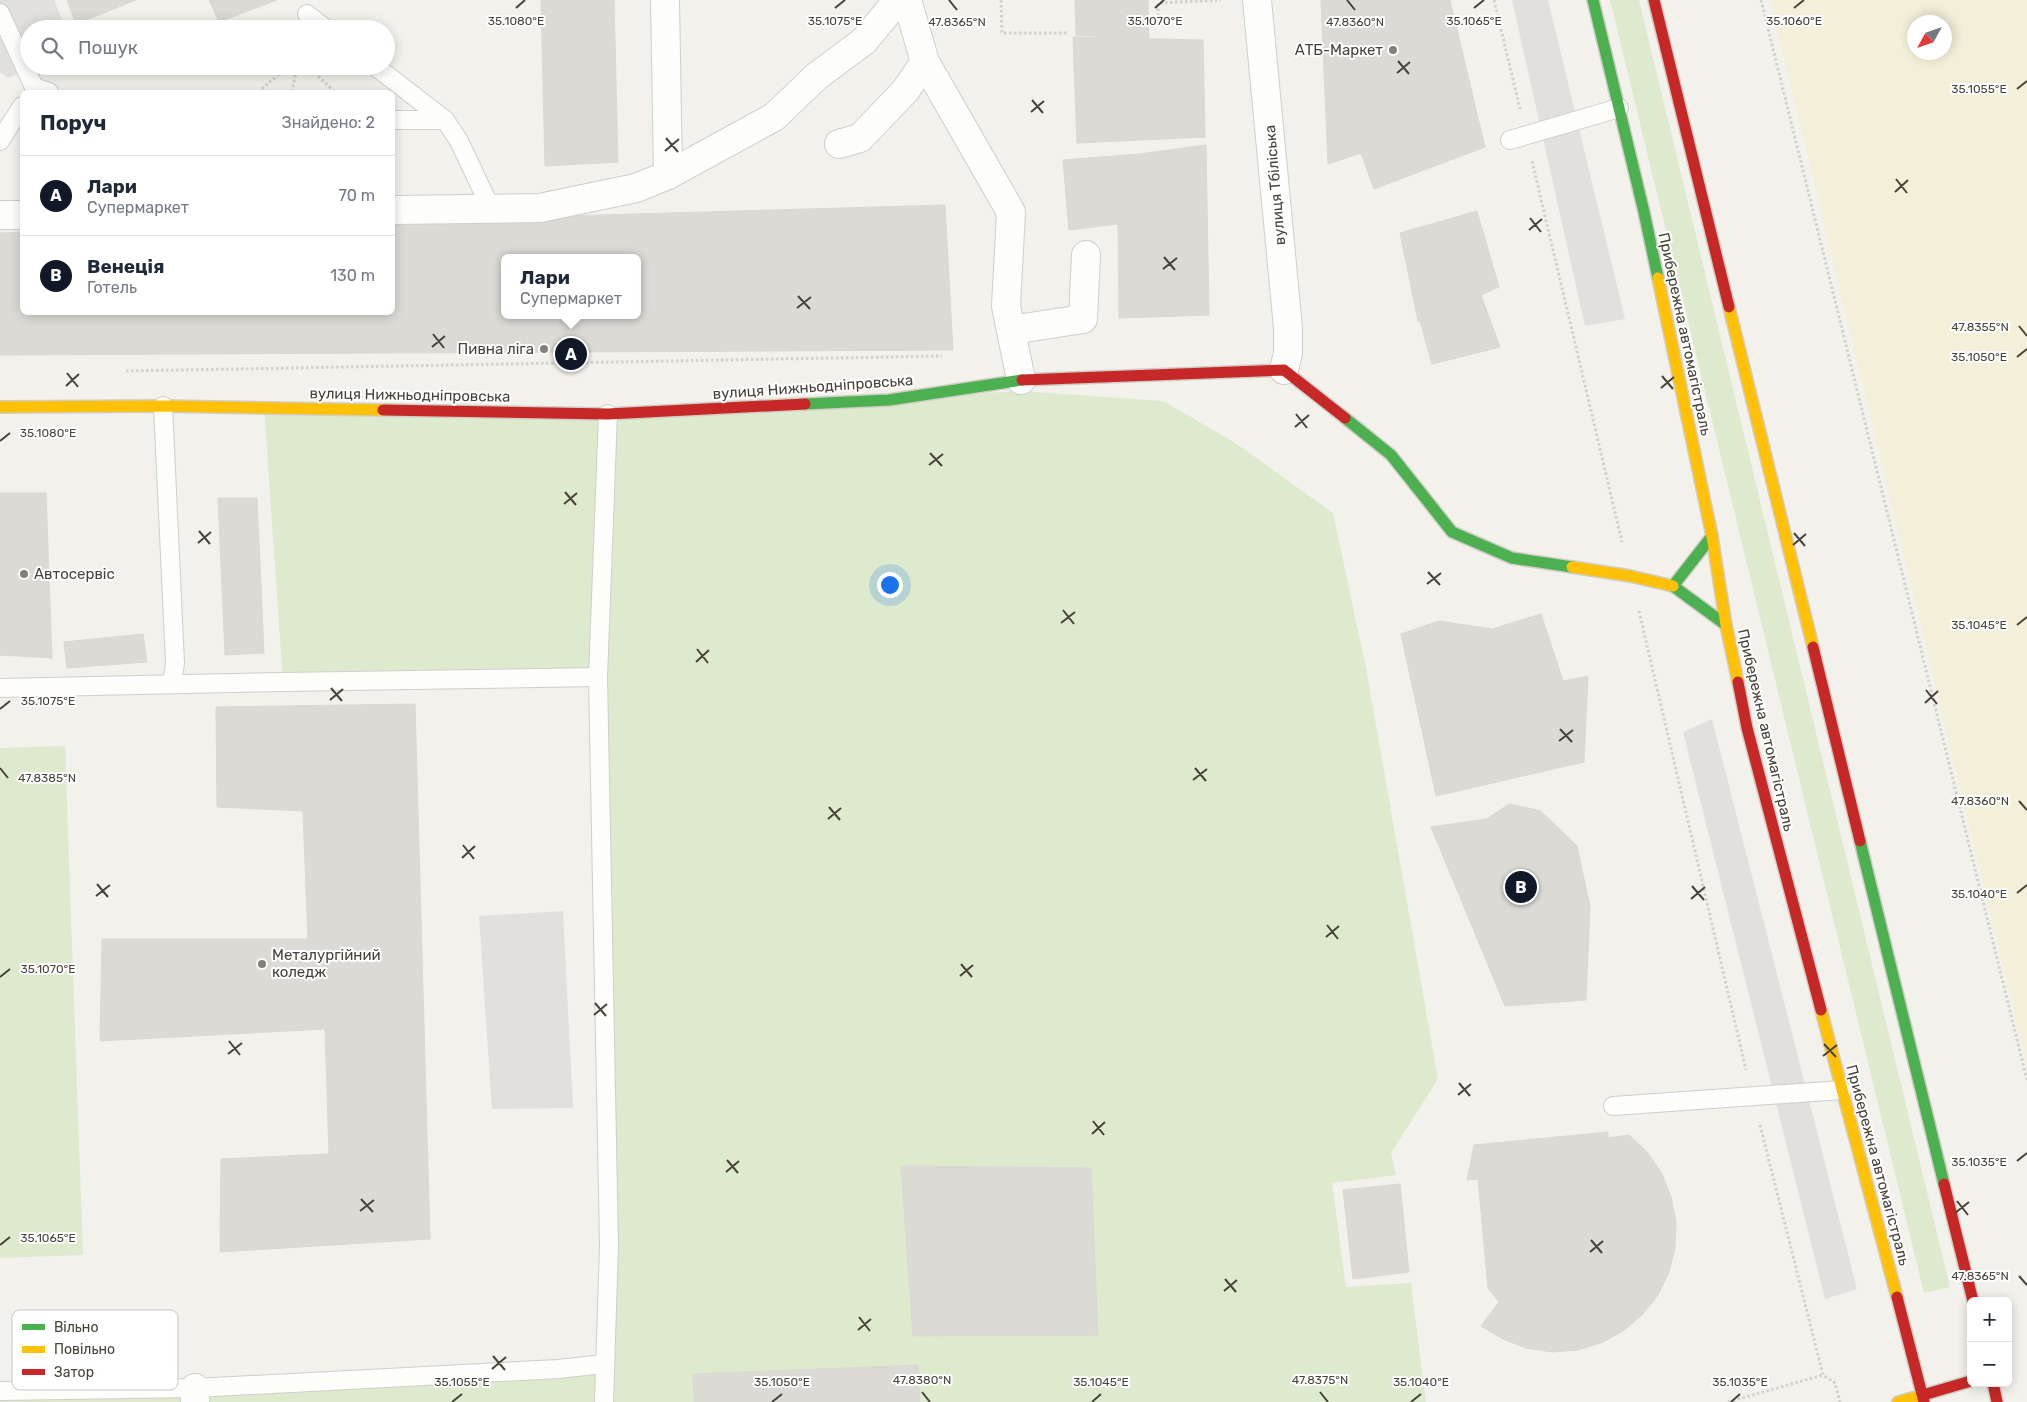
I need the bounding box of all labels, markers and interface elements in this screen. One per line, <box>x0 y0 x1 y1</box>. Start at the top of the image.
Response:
text: 35.1080°E <box>488 14 544 28</box>
text: 35.1075°E <box>808 14 862 28</box>
text: 35.1070°E <box>1128 14 1182 28</box>
text: 35.1065°E <box>1446 14 1502 28</box>
text: 35.1060°E <box>1766 14 1822 28</box>
text: 47.8365°N <box>928 15 986 29</box>
text: 47.8360°N <box>1326 15 1384 29</box>
north arrow <box>1907 15 1952 60</box>
search box <box>20 20 395 75</box>
icon: search <box>38 34 66 62</box>
text: Пошук <box>78 36 138 59</box>
place label: АТБ-Маркет <box>1295 41 1383 59</box>
marker: АТБ-Маркет <box>1387 44 1399 56</box>
text: 35.1055°E <box>1951 82 2007 96</box>
text: Поруч <box>40 110 106 135</box>
text: Знайдено: 2 <box>282 113 375 132</box>
street label: вулиця Тбіліська <box>1261 124 1289 246</box>
text: Лари <box>87 175 137 198</box>
text: A <box>50 186 62 205</box>
text: 70 m <box>338 186 375 205</box>
text: Супермаркет <box>87 198 189 217</box>
street label: Прибережна автомагістраль <box>1655 231 1715 438</box>
popup <box>501 254 641 319</box>
text: Венеція <box>87 255 164 278</box>
text: B <box>50 266 62 285</box>
text: 130 m <box>330 266 375 285</box>
text: Лари <box>520 266 570 289</box>
text: Готель <box>87 278 137 297</box>
text: Супермаркет <box>520 289 622 308</box>
text: 47.8355°N <box>1951 320 2009 334</box>
pin: A <box>555 335 587 373</box>
place label: Пивна ліга <box>458 340 534 358</box>
marker: Пивна ліга <box>538 343 550 355</box>
text: 35.1050°E <box>1951 350 2007 364</box>
street label: вулиця Нижньодніпровська <box>712 371 914 403</box>
street label: вулиця Нижньодніпровська <box>309 384 511 406</box>
text: 35.1080°E <box>20 426 76 440</box>
place label: Автосервіс <box>34 565 115 583</box>
marker: Автосервіс <box>18 568 30 580</box>
your location <box>877 572 903 598</box>
text: 35.1045°E <box>1951 618 2007 632</box>
street label: Прибережна автомагістраль <box>1734 627 1798 833</box>
text: 35.1075°E <box>21 694 75 708</box>
text: 47.8385°N <box>18 771 76 785</box>
text: 47.8360°N <box>1951 794 2009 808</box>
pin: B <box>1505 868 1537 906</box>
text: 35.1040°E <box>1951 887 2007 901</box>
place label: Металургійний коледж <box>272 946 381 981</box>
marker: Металургійний коледж <box>256 958 268 970</box>
text: 35.1070°E <box>21 962 75 976</box>
street label: Прибережна автомагістраль <box>1842 1063 1914 1268</box>
text: 35.1035°E <box>1951 1155 2007 1169</box>
text: 35.1065°E <box>20 1231 76 1245</box>
text: 47.8365°N <box>1951 1269 2009 1283</box>
map controls <box>1967 1297 2012 1387</box>
button: + <box>1967 1297 2012 1342</box>
legend <box>12 1310 178 1390</box>
text: Вільно <box>54 1319 98 1336</box>
text: Повільно <box>54 1341 115 1358</box>
button: − <box>1967 1342 2012 1387</box>
text: Затор <box>54 1364 94 1381</box>
text: 47.8380°N <box>893 1373 951 1387</box>
text: 47.8375°N <box>1292 1373 1348 1387</box>
text: 35.1055°E <box>434 1375 490 1389</box>
text: 35.1050°E <box>754 1375 810 1389</box>
text: 35.1045°E <box>1073 1375 1129 1389</box>
text: 35.1040°E <box>1393 1375 1449 1389</box>
text: 35.1035°E <box>1712 1375 1768 1389</box>

